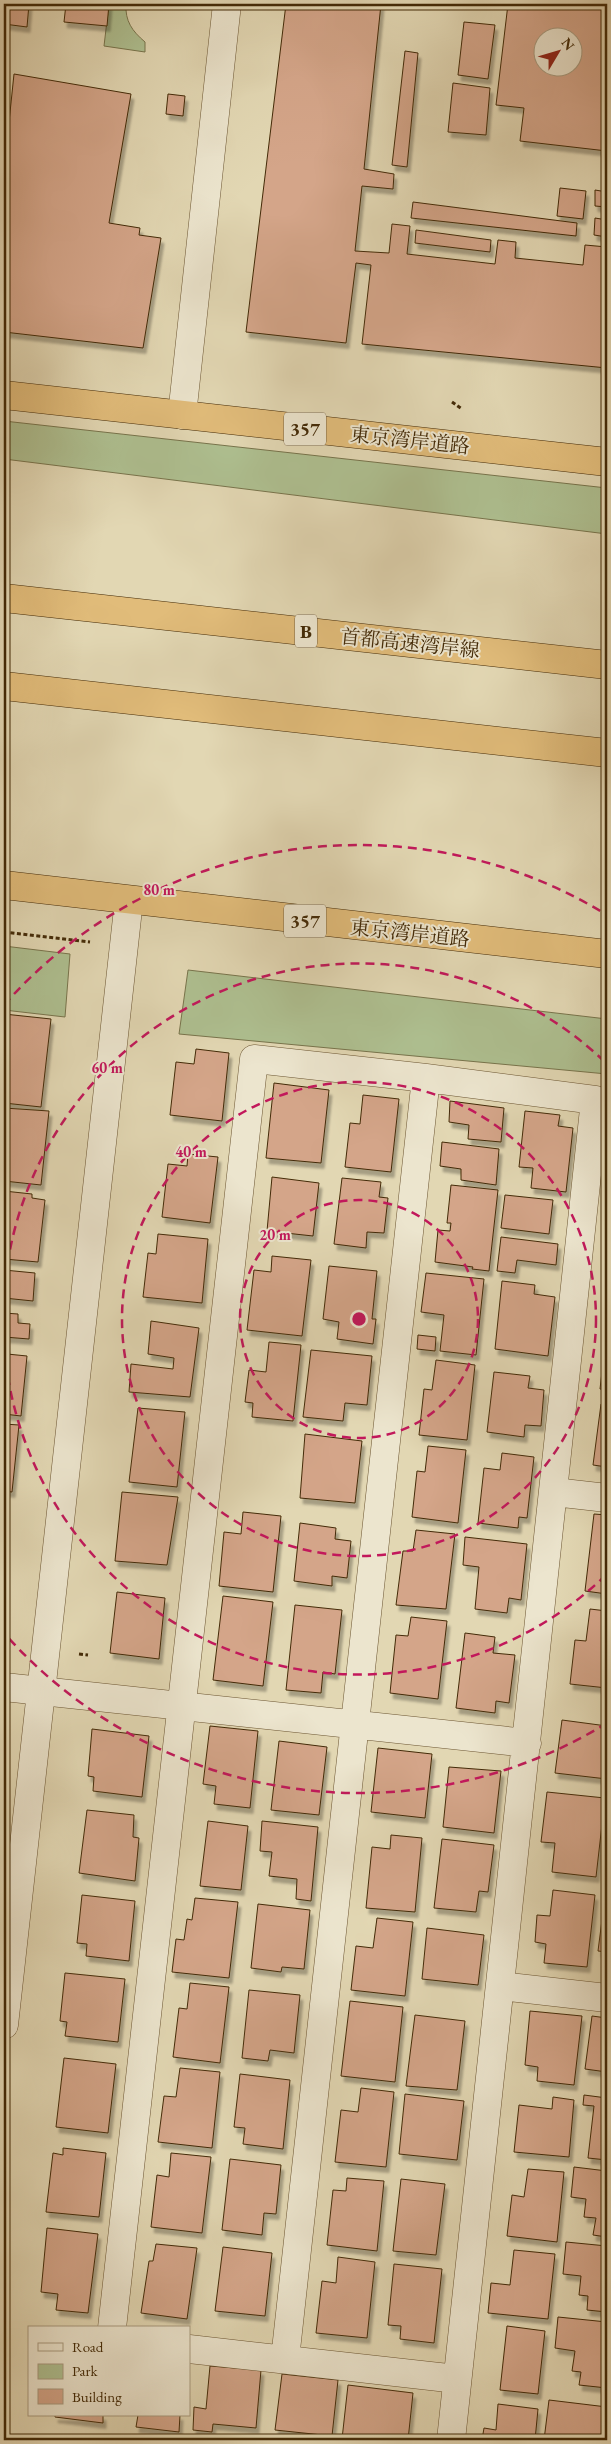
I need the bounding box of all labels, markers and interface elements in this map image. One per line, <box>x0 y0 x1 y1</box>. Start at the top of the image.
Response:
north arrow <box>534 28 584 78</box>
text: N <box>558 34 579 55</box>
road number: 357 <box>284 412 326 446</box>
street label: 東京湾岸道路 <box>349 421 471 459</box>
road number: B <box>295 614 317 648</box>
street label: 首都高速湾岸線 <box>339 623 481 663</box>
text: 80 m <box>143 880 175 899</box>
road number: 357 <box>284 904 326 938</box>
street label: 東京湾岸道路 <box>349 914 471 952</box>
text: 60 m <box>91 1058 123 1077</box>
text: 40 m <box>175 1142 207 1161</box>
text: 20 m <box>259 1225 291 1244</box>
centre of rings <box>350 1310 368 1328</box>
legend <box>28 2326 190 2416</box>
text: Road <box>72 2337 104 2356</box>
text: Park <box>72 2361 99 2380</box>
text: Building <box>72 2387 122 2406</box>

